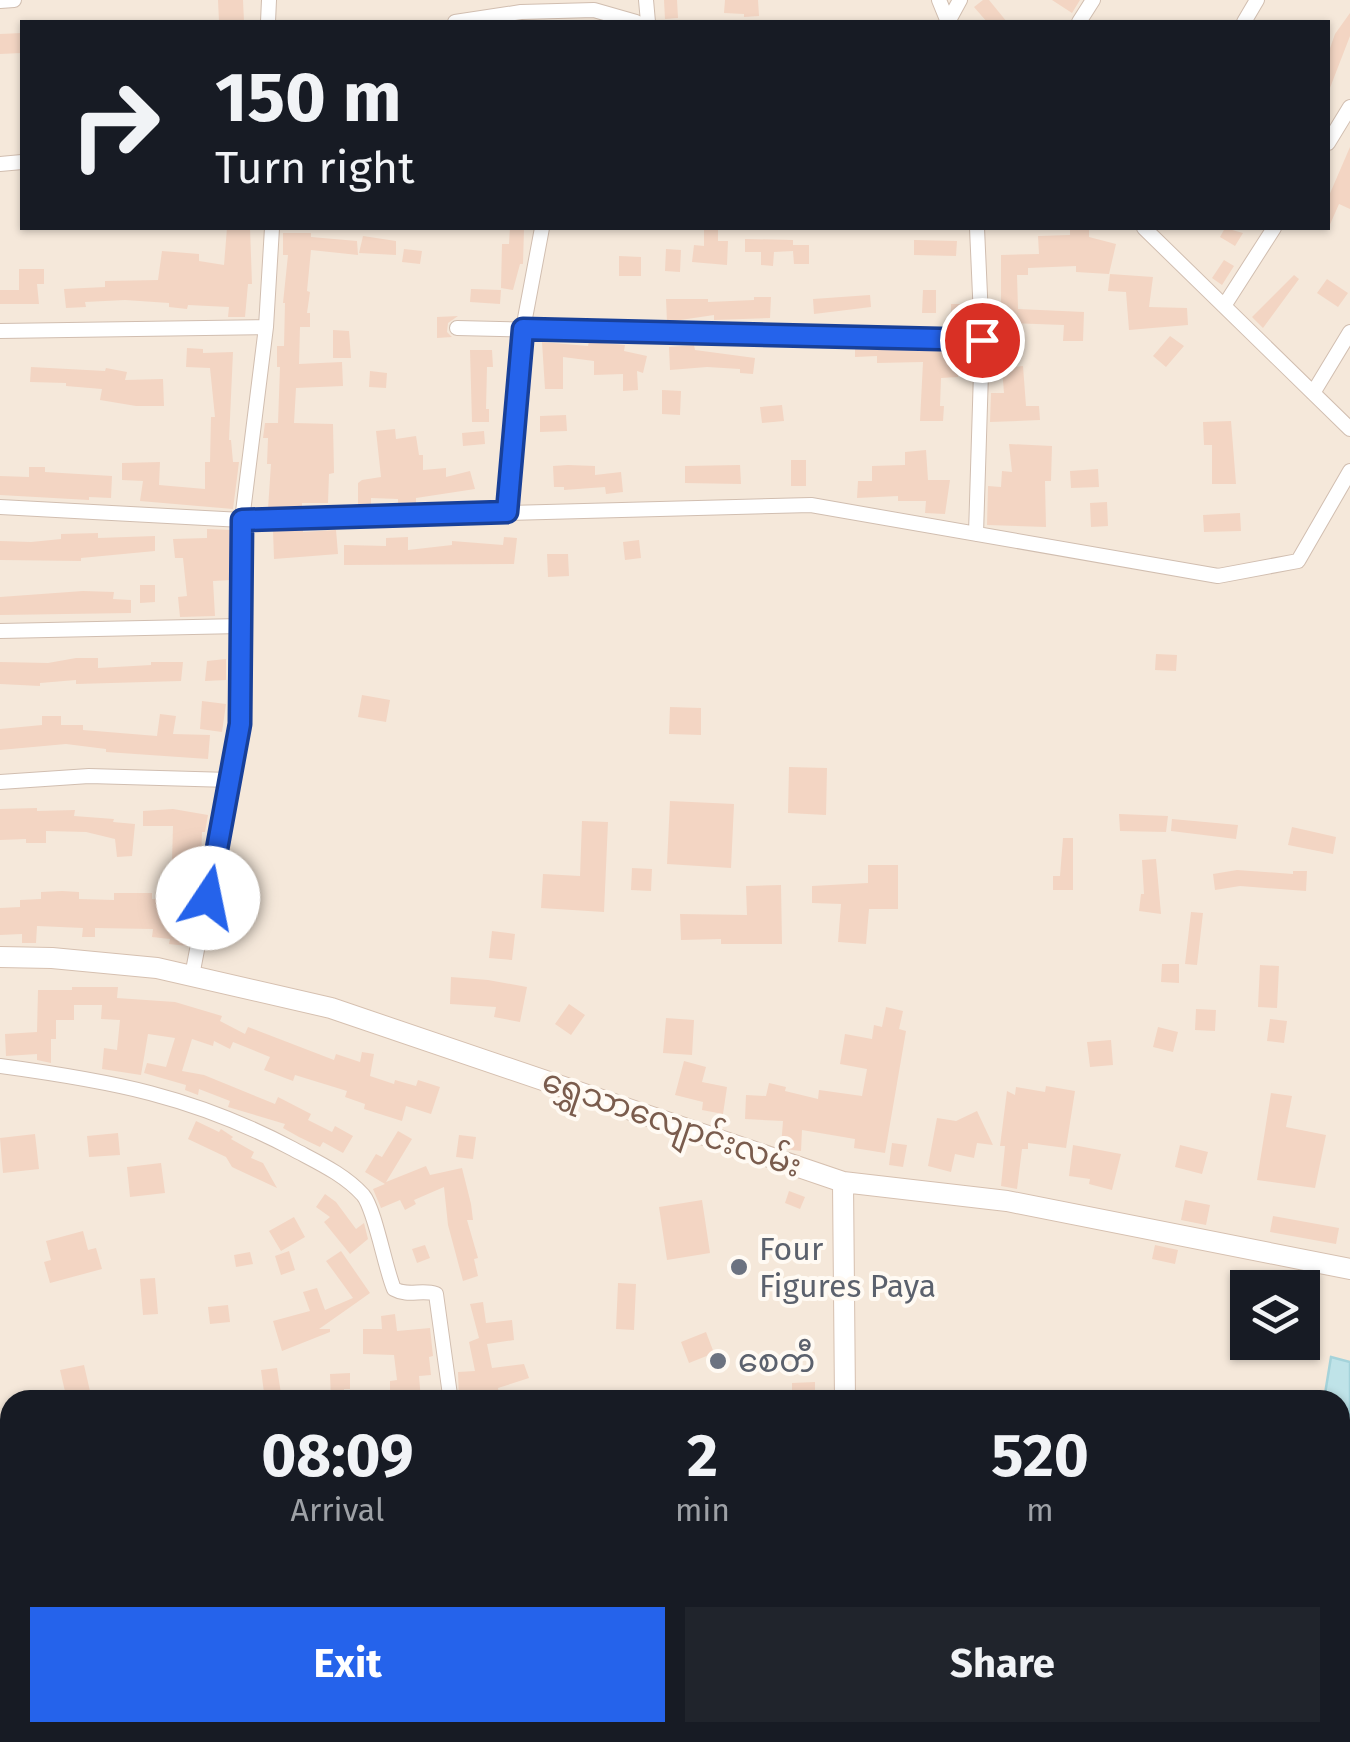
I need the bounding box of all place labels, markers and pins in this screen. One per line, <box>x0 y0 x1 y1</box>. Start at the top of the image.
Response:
pin <box>940 298 1025 383</box>
place label: Four Figures Paya <box>759 1230 936 1305</box>
marker: Four Figures Paya <box>728 1256 750 1278</box>
place label: စေတီ <box>738 1338 815 1380</box>
marker: စေတီ <box>707 1350 729 1372</box>

